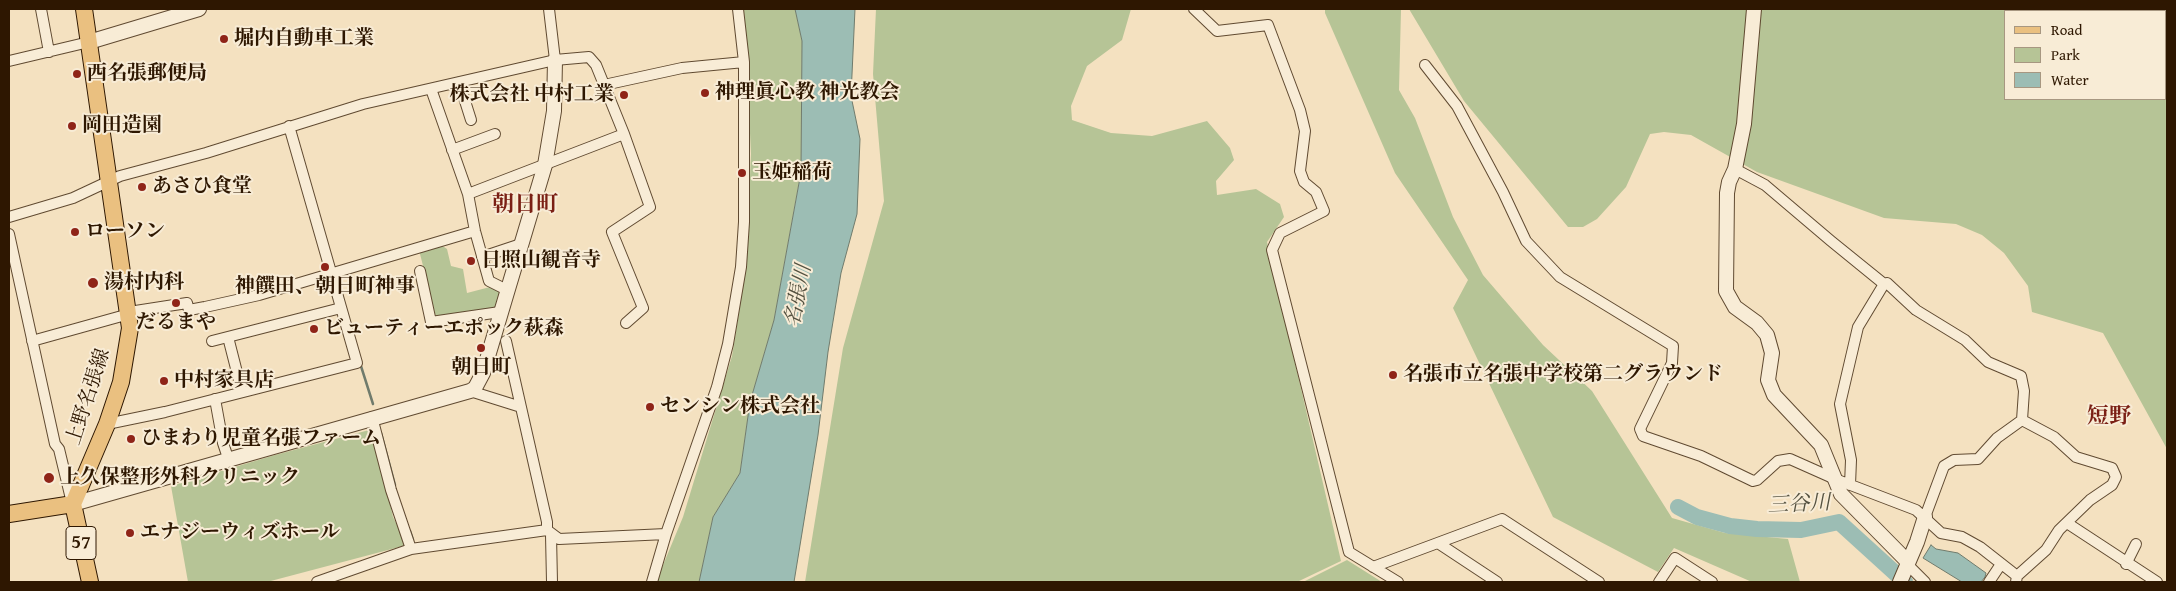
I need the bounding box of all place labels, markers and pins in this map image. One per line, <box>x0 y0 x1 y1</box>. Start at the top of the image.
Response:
place label: 堀内自動車工業 <box>234 27 374 51</box>
marker: 堀内自動車工業 <box>218 33 230 45</box>
place label: 西名張郵便局 <box>87 62 207 86</box>
marker: 西名張郵便局 <box>71 68 83 80</box>
place label: 神理眞心教 神光教会 <box>715 81 899 105</box>
place label: 株式会社 中村工業 <box>450 83 614 107</box>
marker: 神理眞心教 神光教会 <box>699 87 711 99</box>
marker: 株式会社 中村工業 <box>618 89 630 101</box>
place label: 岡田造園 <box>82 114 162 138</box>
marker: 岡田造園 <box>66 120 78 132</box>
place label: 玉姫稲荷 <box>752 161 832 185</box>
marker: 玉姫稲荷 <box>736 167 748 179</box>
place label: あさひ食堂 <box>152 175 252 199</box>
marker: あさひ食堂 <box>136 181 148 193</box>
place label: ローソン <box>85 220 165 244</box>
marker: ローソン <box>69 226 81 238</box>
place label: 日照山観音寺 <box>481 249 601 273</box>
marker: 日照山観音寺 <box>465 255 477 267</box>
marker: 神饌田、朝日町神事 <box>319 261 331 273</box>
place label: 湯村内科 <box>104 271 184 295</box>
place label: 神饌田、朝日町神事 <box>235 275 415 299</box>
marker: 湯村内科 <box>86 276 100 290</box>
marker: だるまや <box>170 297 182 309</box>
place label: だるまや <box>136 311 216 335</box>
place label: ビューティーエポック萩森 <box>324 317 564 341</box>
marker: ビューティーエポック萩森 <box>308 323 320 335</box>
marker: 朝日町 <box>475 342 487 354</box>
place label: 朝日町 <box>451 356 511 380</box>
place label: 名張市立名張中学校第二グラウンド <box>1403 363 1723 387</box>
place label: 中村家具店 <box>174 369 274 393</box>
marker: 名張市立名張中学校第二グラウンド <box>1387 369 1399 381</box>
marker: 中村家具店 <box>158 375 170 387</box>
place label: センシン株式会社 <box>660 395 820 419</box>
marker: センシン株式会社 <box>644 401 656 413</box>
place label: ひまわり児童名張ファーム <box>141 427 381 451</box>
marker: ひまわり児童名張ファーム <box>125 433 137 445</box>
place label: 上久保整形外科クリニック <box>60 466 300 490</box>
marker: 上久保整形外科クリニック <box>42 471 56 485</box>
place label: エナジーウィズホール <box>140 521 340 545</box>
marker: エナジーウィズホール <box>124 527 136 539</box>

